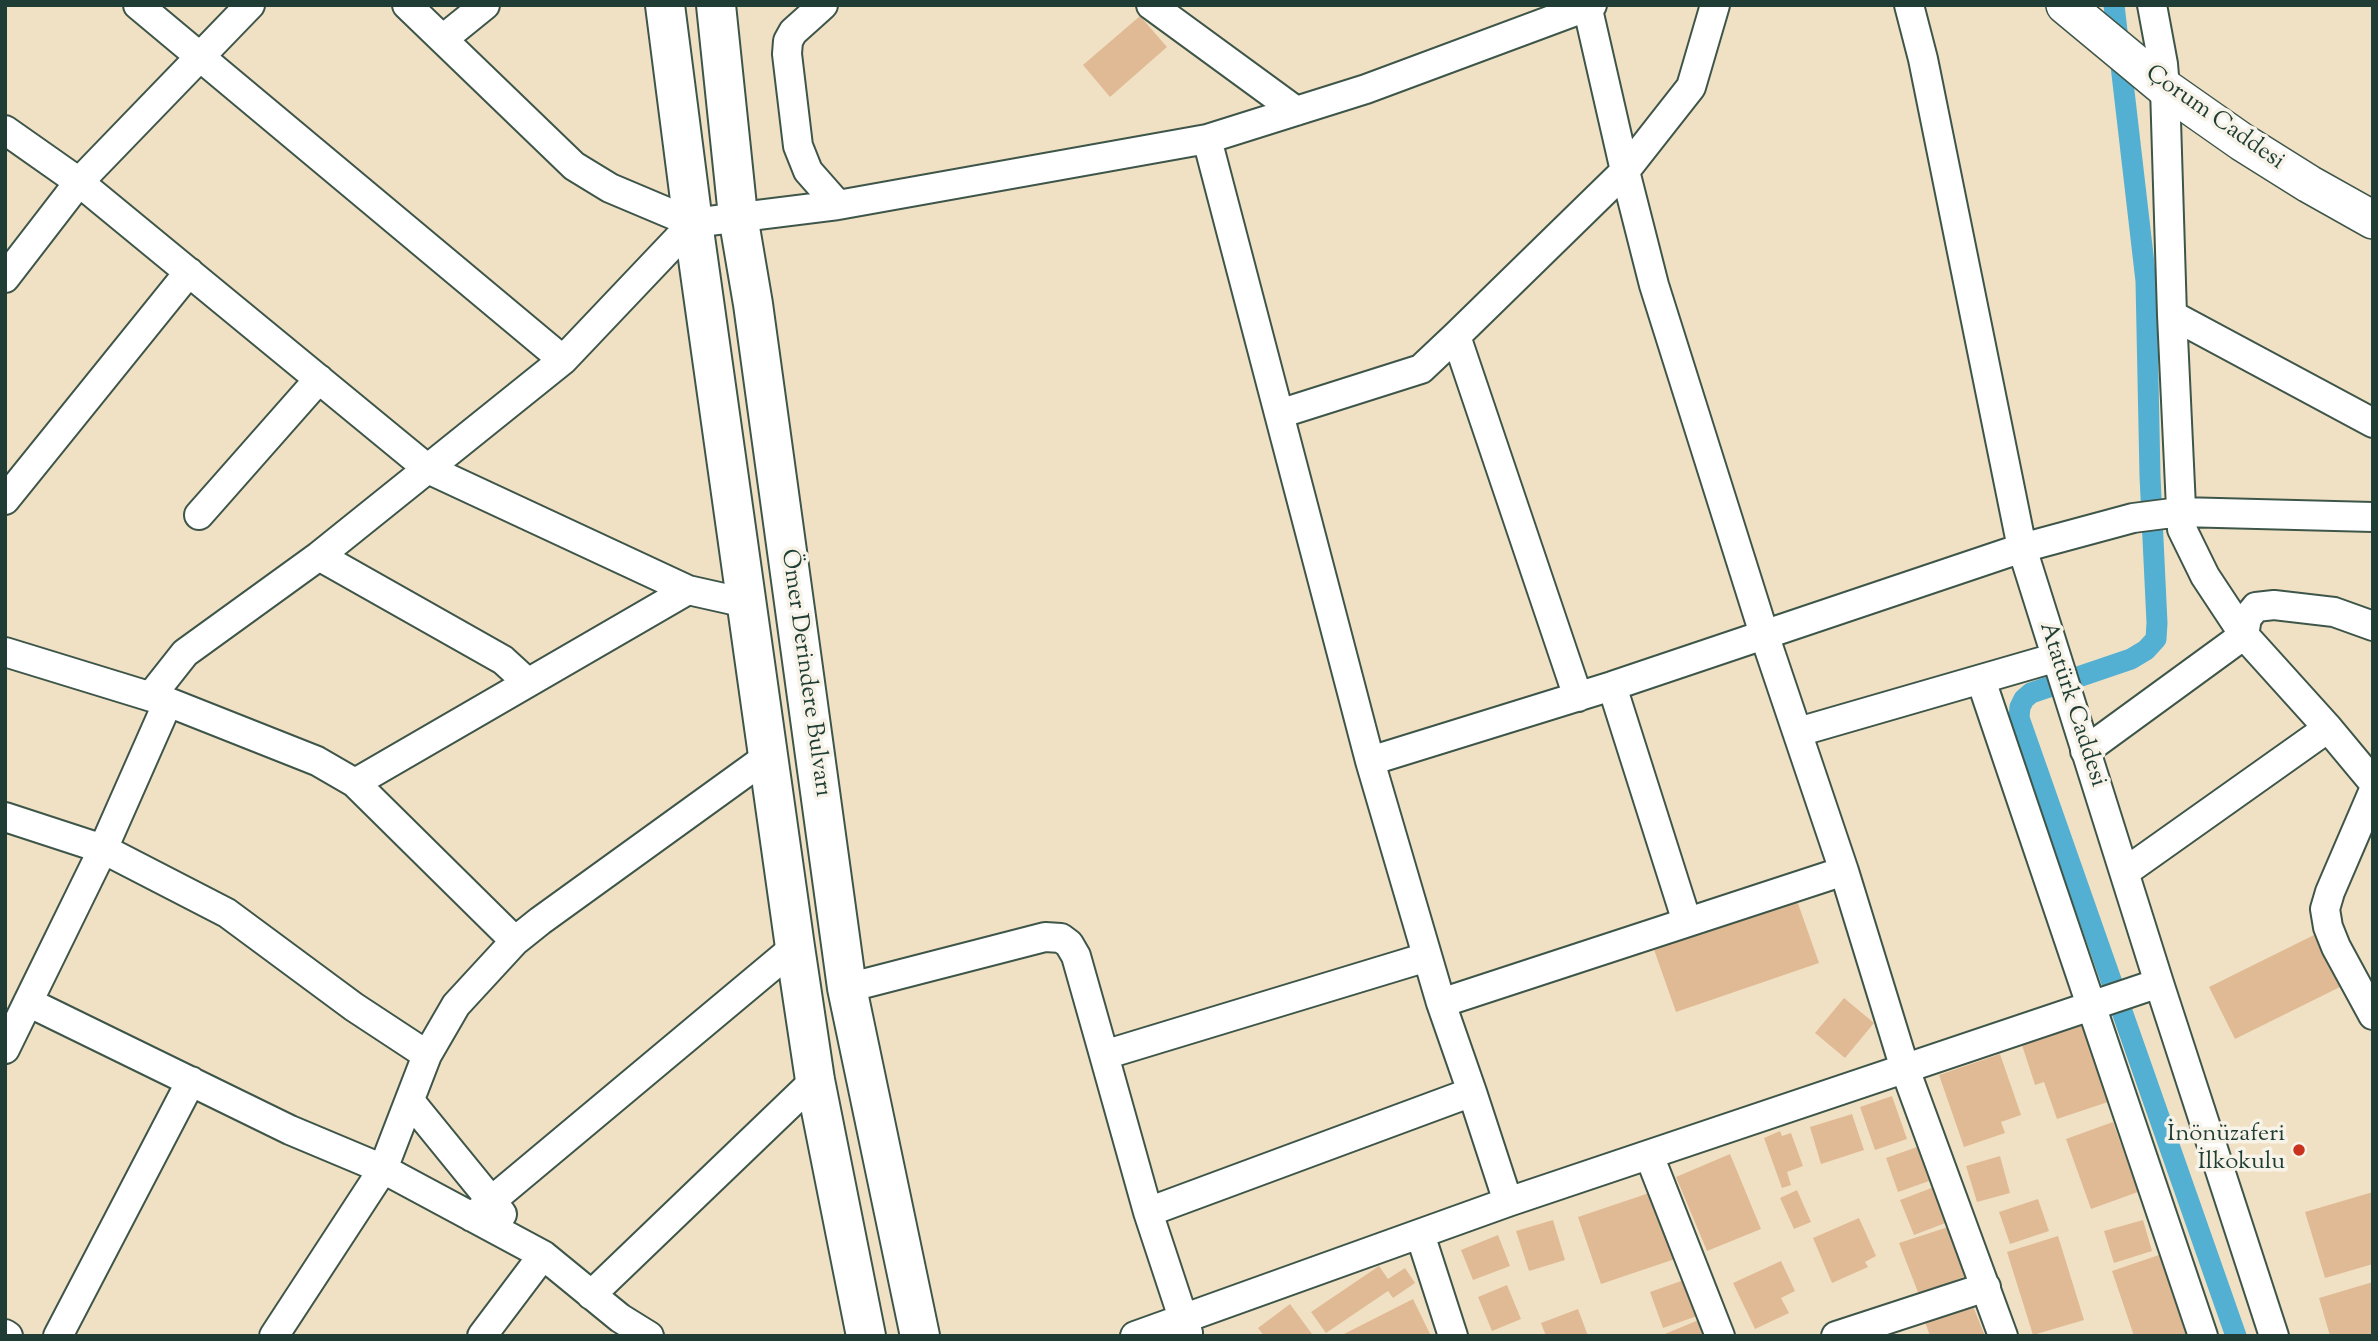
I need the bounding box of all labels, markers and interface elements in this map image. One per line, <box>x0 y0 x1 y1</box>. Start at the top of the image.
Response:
street label: Çorum Caddesi <box>2139 60 2289 178</box>
street label: Ömer Derindere Bulvarı <box>772 547 836 799</box>
street label: Atatürk Caddesi <box>2031 619 2111 791</box>
place label: İnönüzaferi İlkokulu <box>2167 1122 2285 1178</box>
marker: İnönüzaferi İlkokulu <box>2291 1142 2307 1158</box>

